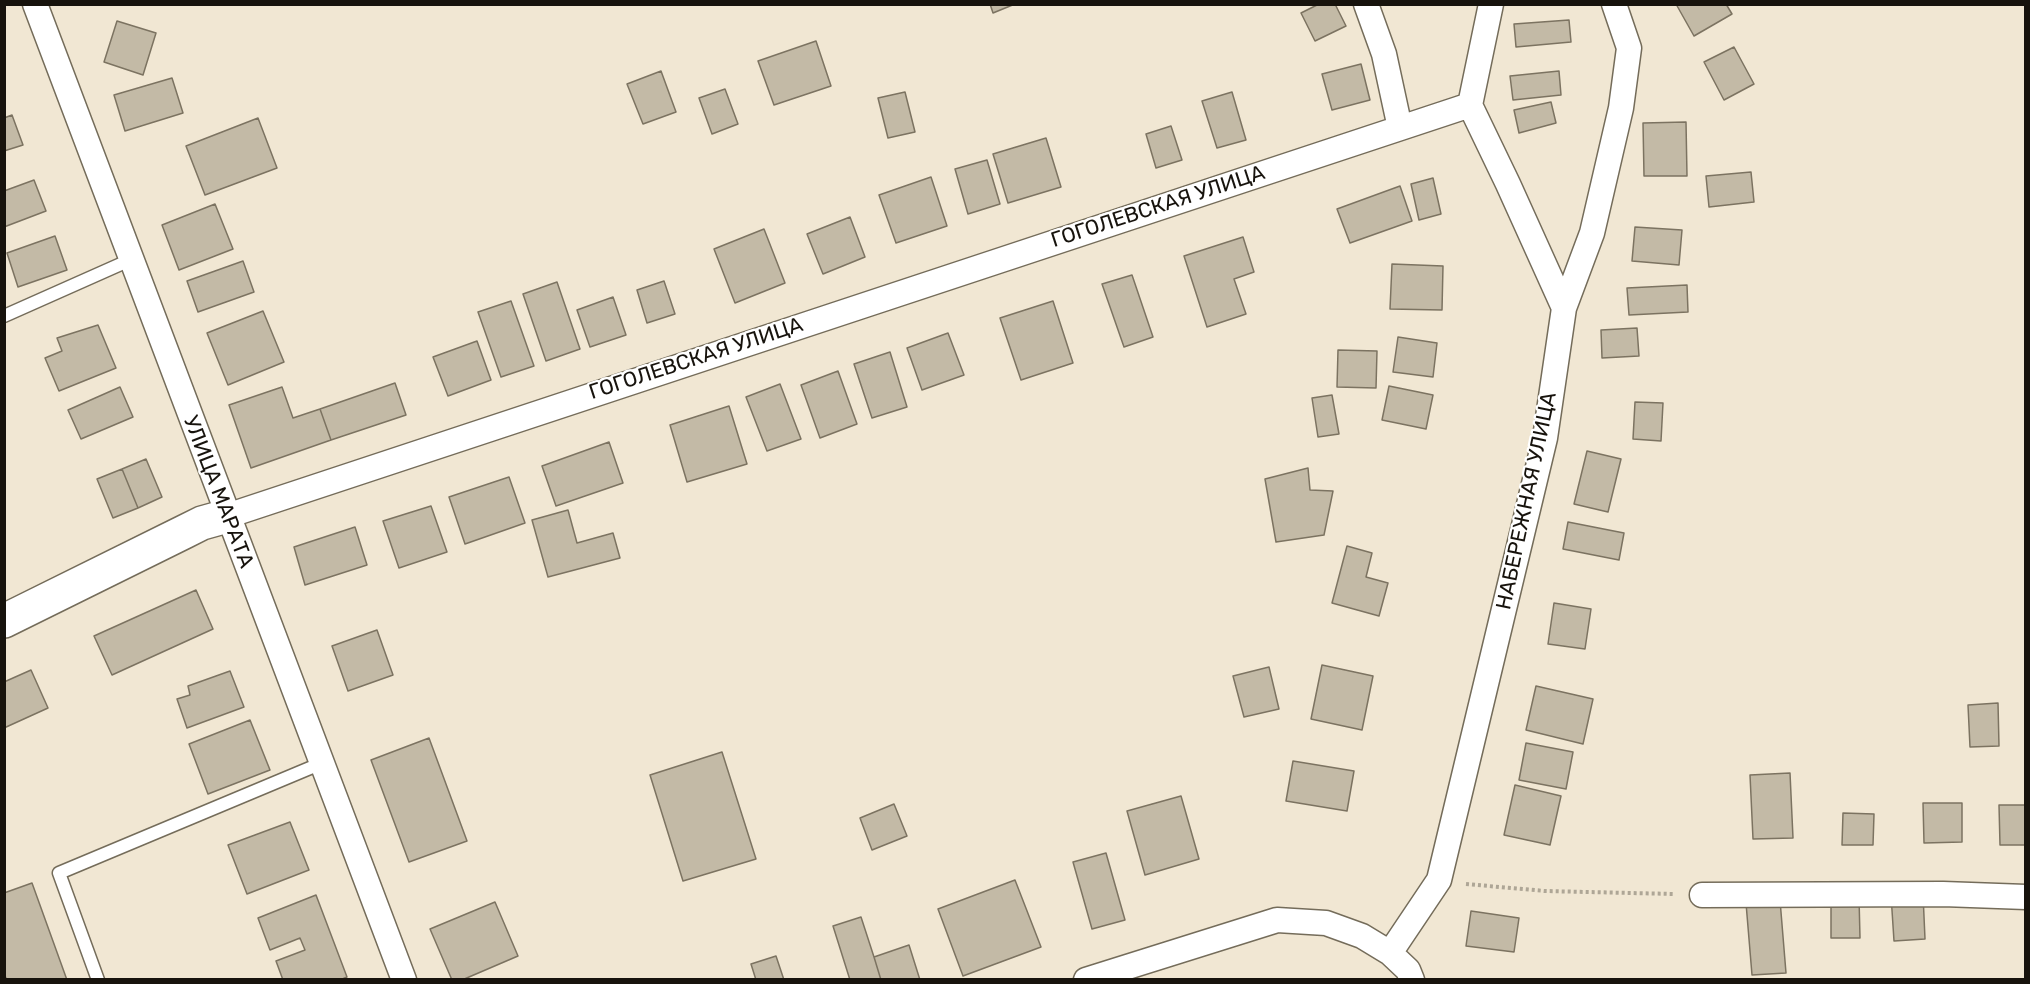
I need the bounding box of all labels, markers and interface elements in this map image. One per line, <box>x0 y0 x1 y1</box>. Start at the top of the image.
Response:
street label: ГОГОЛЕВСКАЯ УЛИЦА <box>1048 161 1268 253</box>
street label: ГОГОЛЕВСКАЯ УЛИЦА <box>586 313 806 405</box>
street label: НАБЕРЕЖНАЯ УЛИЦА <box>1492 390 1562 612</box>
street label: УЛИЦА МАРАТА <box>177 412 259 572</box>

